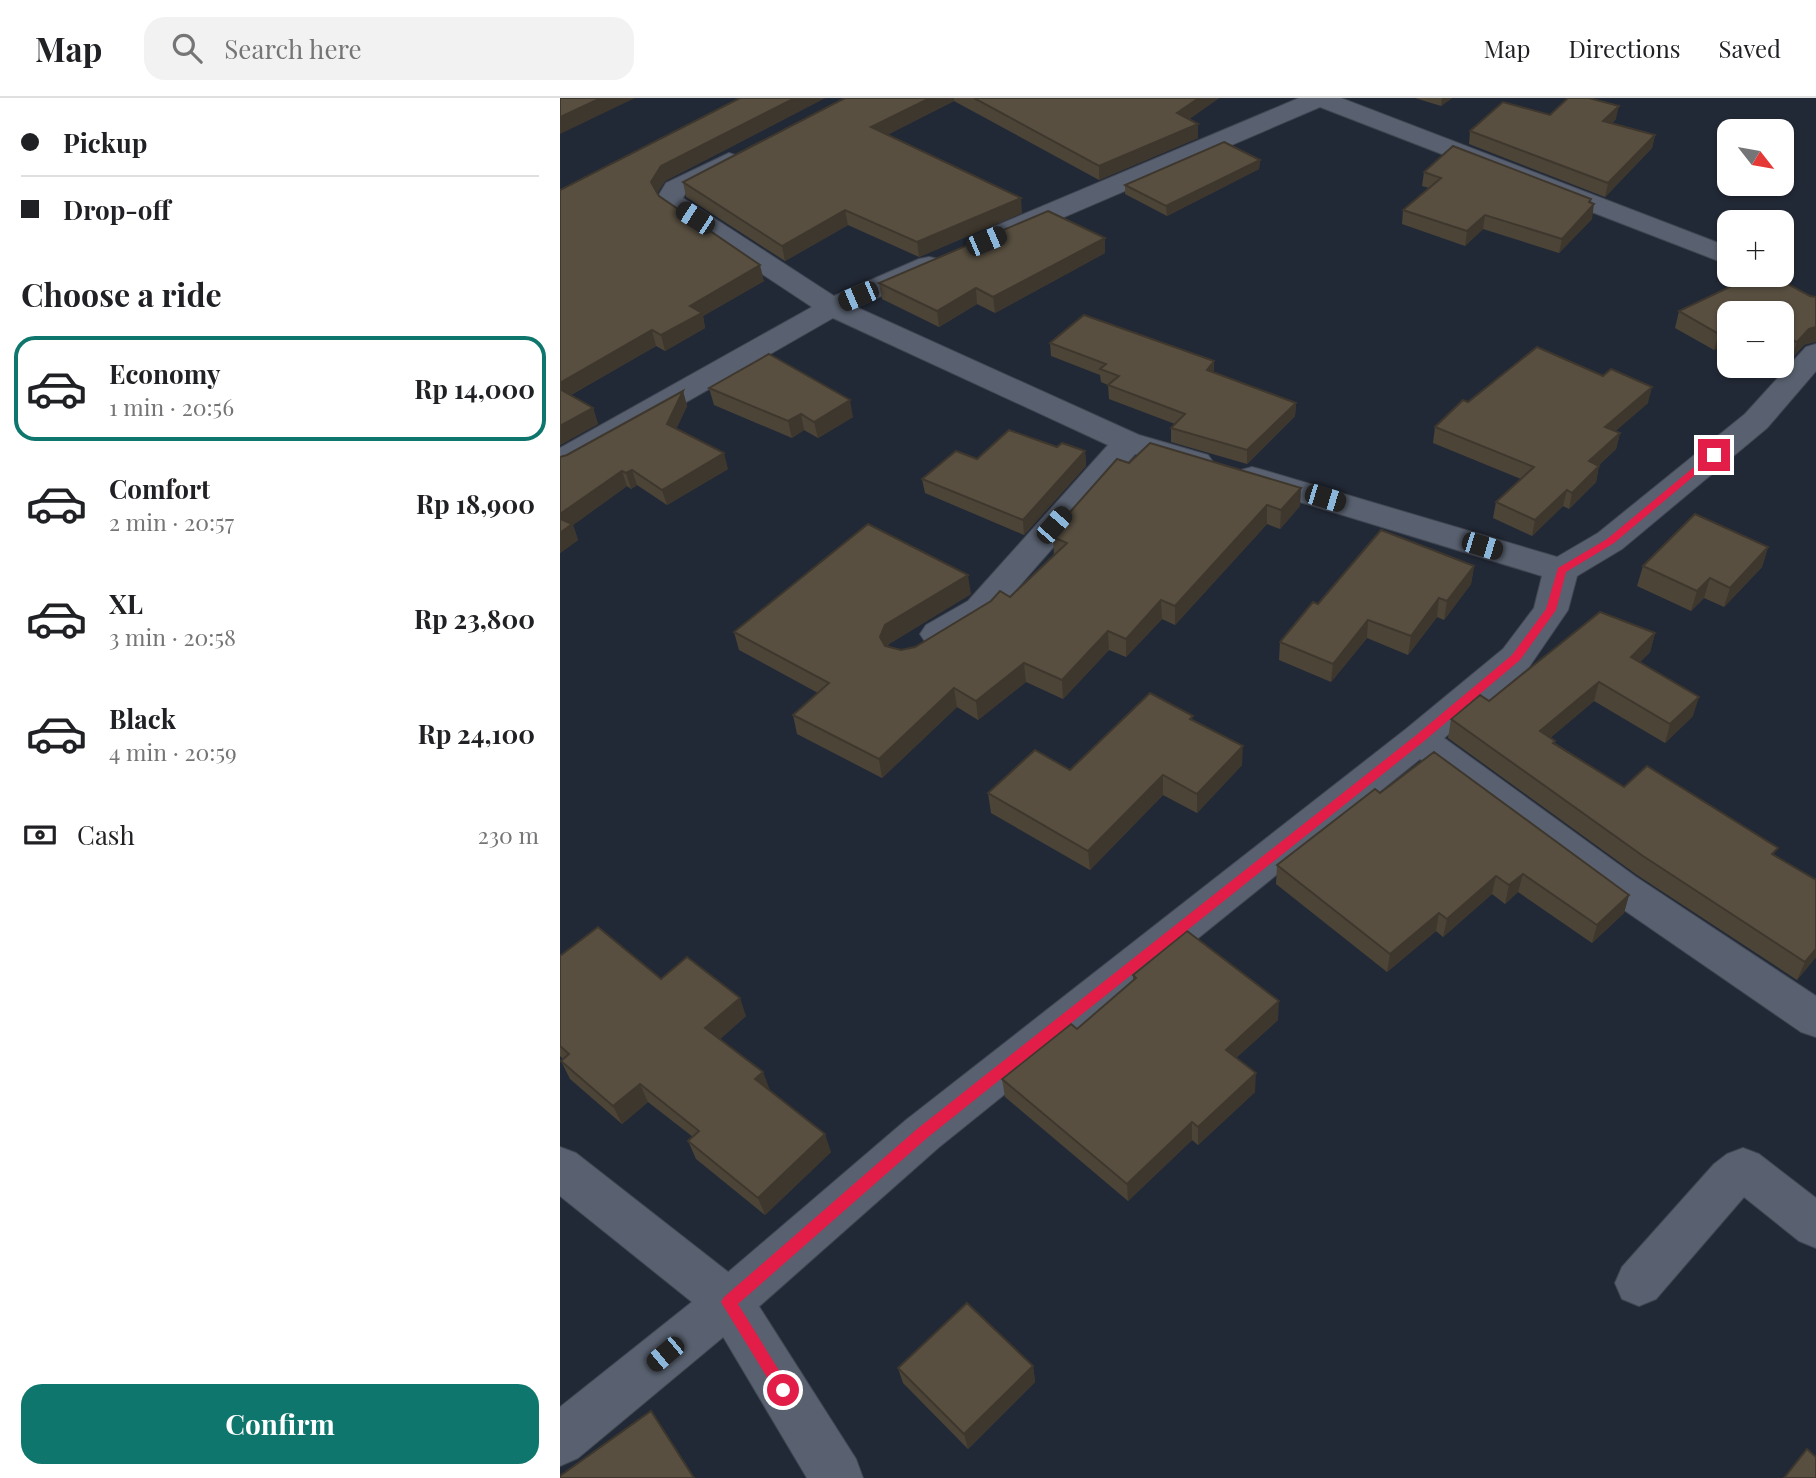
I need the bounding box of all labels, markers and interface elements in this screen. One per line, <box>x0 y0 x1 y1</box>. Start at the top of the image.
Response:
search box <box>144 17 634 80</box>
text: Map <box>35 26 102 70</box>
icon: search <box>168 29 206 67</box>
text: Search here <box>224 31 362 66</box>
text: Map <box>1484 32 1530 64</box>
text: Directions <box>1568 32 1681 64</box>
text: Saved <box>1719 32 1781 64</box>
north arrow <box>1717 119 1794 196</box>
map controls <box>1717 119 1794 378</box>
text: Pickup <box>63 125 147 160</box>
text: Drop-off <box>63 192 170 227</box>
car <box>672 198 719 238</box>
button: + <box>1717 210 1794 287</box>
car <box>963 223 1010 259</box>
text: Choose a ride <box>21 272 222 315</box>
car <box>835 278 882 314</box>
button: − <box>1717 301 1794 378</box>
text: Economy <box>109 356 220 391</box>
icon: car <box>25 357 88 420</box>
text: Rp 14,000 <box>414 371 535 406</box>
text: 1 min · 20:56 <box>109 391 234 422</box>
route end <box>1698 439 1730 471</box>
text: Comfort <box>109 471 210 506</box>
icon: car <box>25 472 88 535</box>
car <box>1302 482 1349 514</box>
text: Rp 18,900 <box>416 486 535 521</box>
car <box>1033 502 1076 548</box>
text: 2 min · 20:57 <box>109 506 234 537</box>
car <box>1459 530 1506 562</box>
text: XL <box>109 586 143 621</box>
icon: car <box>25 587 88 650</box>
text: Rp 23,800 <box>414 601 535 636</box>
text: 3 min · 20:58 <box>109 621 236 652</box>
text: Black <box>109 701 176 736</box>
icon: car <box>25 702 88 765</box>
text: Rp 24,100 <box>418 716 535 751</box>
text: 4 min · 20:59 <box>109 736 237 767</box>
icon: cash <box>21 816 59 854</box>
text: Cash <box>77 817 135 852</box>
text: 230 m <box>478 819 539 850</box>
car <box>643 1332 688 1376</box>
route start <box>767 1374 799 1406</box>
button: Confirm <box>21 1384 539 1464</box>

